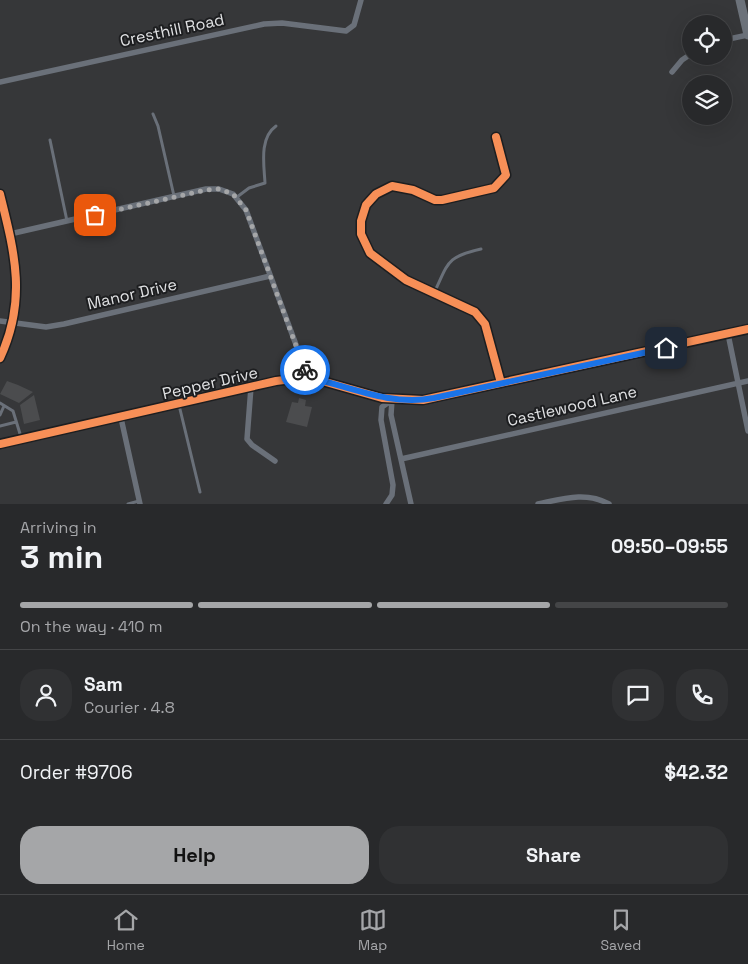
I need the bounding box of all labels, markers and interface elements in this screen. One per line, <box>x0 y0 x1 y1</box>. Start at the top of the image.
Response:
street label: Cresthill Road <box>118 9 226 51</box>
map controls <box>682 15 732 125</box>
button: locate <box>682 15 732 65</box>
button: layers <box>682 75 732 125</box>
pin <box>74 194 116 236</box>
icon: bag <box>81 201 109 229</box>
street label: Manor Drive <box>85 274 179 314</box>
pin <box>645 327 687 369</box>
icon: home <box>652 334 680 362</box>
courier <box>280 345 330 395</box>
icon: bike <box>291 356 319 384</box>
street label: Pepper Drive <box>160 362 260 404</box>
street label: Castlewood Lane <box>505 381 639 431</box>
text: Arriving in <box>20 517 97 538</box>
text: 09:50–09:55 <box>611 534 728 559</box>
text: 3 min <box>20 537 103 577</box>
text: On the way · 410 m <box>20 616 163 637</box>
button: person <box>20 669 72 721</box>
button: chat <box>612 669 664 721</box>
button: phone <box>676 669 728 721</box>
text: Sam <box>84 672 123 697</box>
text: Courier · 4.8 <box>84 697 175 718</box>
text: Order #9706 <box>20 760 133 785</box>
text: $42.32 <box>665 760 728 785</box>
button: Help <box>20 826 369 884</box>
button: Share <box>379 826 728 884</box>
tab: Home <box>107 906 145 954</box>
tab: Map <box>358 906 387 954</box>
tab: Saved <box>601 906 641 954</box>

